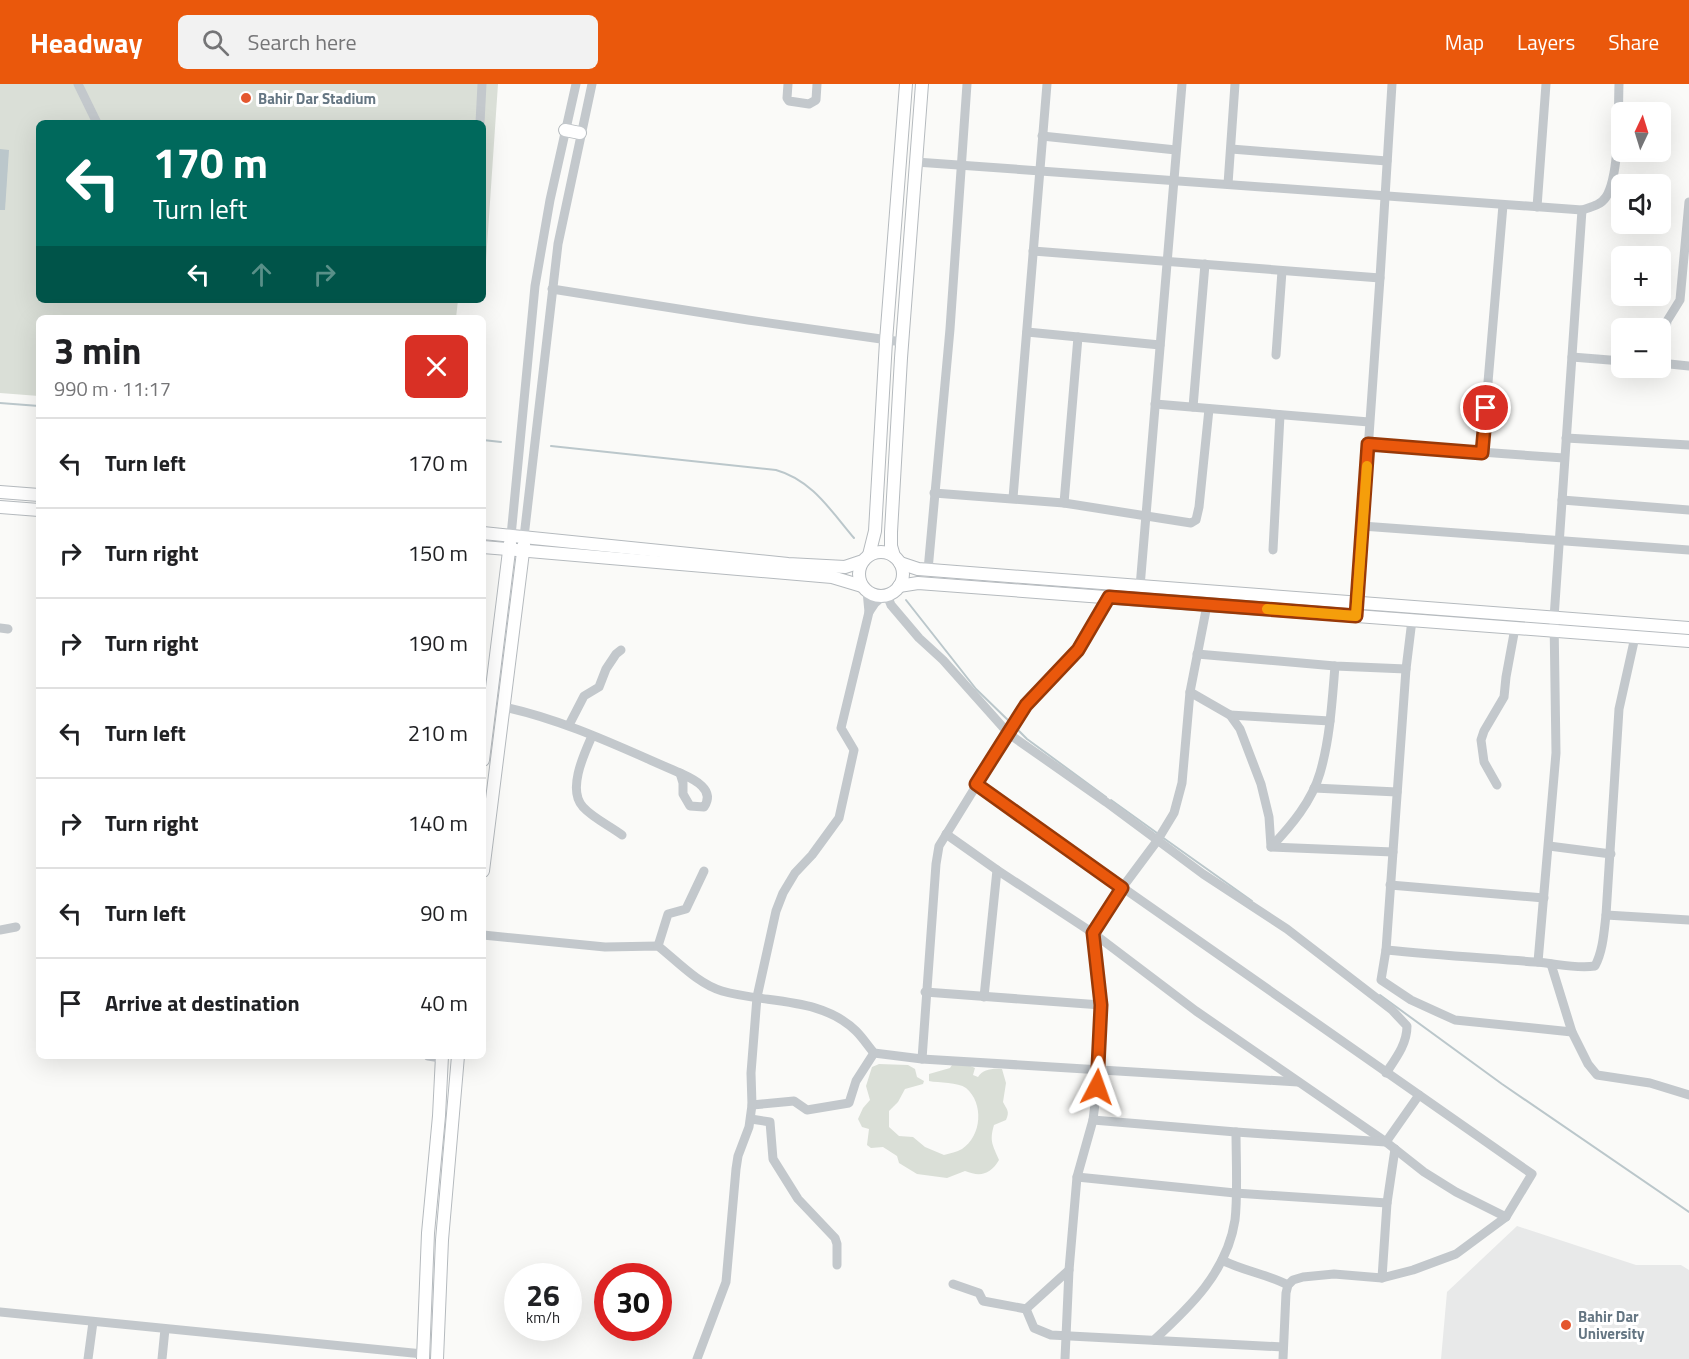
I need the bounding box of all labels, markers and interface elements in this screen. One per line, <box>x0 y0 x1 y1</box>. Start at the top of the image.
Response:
search box <box>178 15 598 69</box>
text: Headway <box>30 21 142 64</box>
text: Search here <box>247 25 357 59</box>
icon: search <box>199 26 232 59</box>
text: Map <box>1445 26 1484 58</box>
text: Layers <box>1517 26 1575 58</box>
text: Share <box>1608 26 1659 58</box>
place label: Bahir Dar Stadium <box>258 87 376 110</box>
marker: Bahir Dar Stadium <box>239 91 253 105</box>
north arrow <box>1611 102 1671 162</box>
map controls <box>1611 102 1671 378</box>
text: 170 m <box>153 130 268 194</box>
icon: left <box>54 144 132 222</box>
button: sound <box>1611 174 1671 234</box>
text: Turn left <box>153 188 247 229</box>
button: + <box>1611 246 1671 306</box>
icon: left <box>182 258 215 291</box>
icon: ahead <box>245 258 278 291</box>
icon: right <box>308 258 341 291</box>
button: − <box>1611 318 1671 378</box>
text: 3 min <box>54 323 141 378</box>
button: close <box>405 335 468 398</box>
text: 990 m · 11:17 <box>54 373 171 404</box>
pin <box>1460 382 1511 433</box>
icon: arrive <box>1469 391 1502 424</box>
text: Turn left <box>105 446 186 480</box>
text: 170 m <box>408 446 468 480</box>
icon: left <box>54 447 87 480</box>
text: Turn right <box>105 536 199 570</box>
text: 150 m <box>408 536 468 570</box>
icon: right <box>54 537 87 570</box>
text: Turn right <box>105 626 199 660</box>
text: 190 m <box>408 626 468 660</box>
icon: right <box>54 627 87 660</box>
text: Turn left <box>105 716 186 750</box>
text: 210 m <box>408 716 468 750</box>
icon: left <box>54 717 87 750</box>
text: Turn right <box>105 806 199 840</box>
text: 140 m <box>408 806 468 840</box>
icon: right <box>54 807 87 840</box>
text: Turn left <box>105 896 186 930</box>
text: 90 m <box>420 896 468 930</box>
icon: left <box>54 897 87 930</box>
text: Arrive at destination <box>105 986 300 1020</box>
text: 40 m <box>420 986 468 1020</box>
icon: arrive <box>54 987 87 1020</box>
position arrow <box>1065 1055 1129 1119</box>
speed limit sign: 30 <box>594 1263 672 1341</box>
text: 26 <box>526 1272 560 1318</box>
place label: Bahir Dar University <box>1578 1305 1645 1345</box>
text: km/h <box>526 1306 560 1329</box>
marker: Bahir Dar University <box>1559 1318 1573 1332</box>

